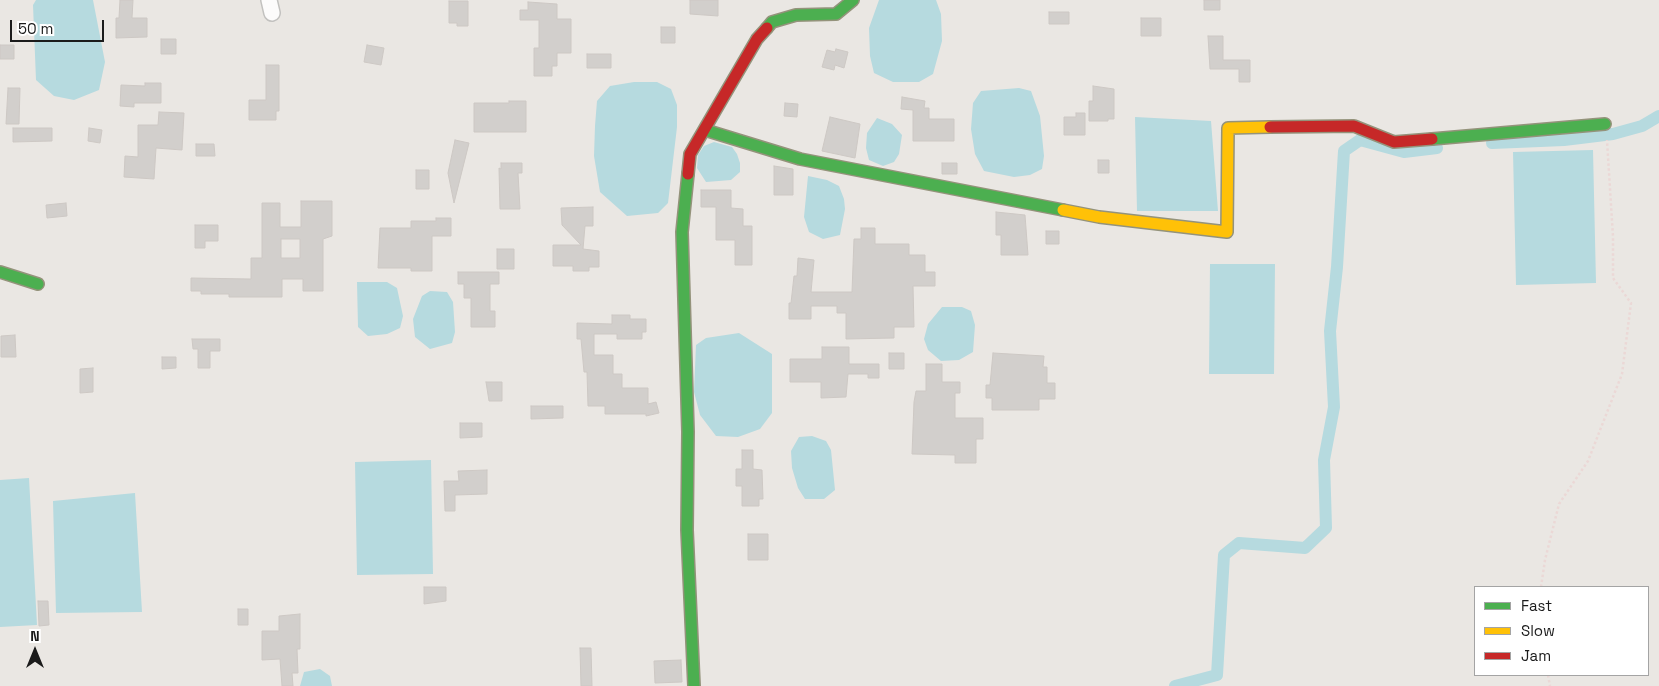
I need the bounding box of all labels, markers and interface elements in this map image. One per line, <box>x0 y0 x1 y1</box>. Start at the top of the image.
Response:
scale bar <box>12 10 106 42</box>
text: 50 m <box>18 19 53 38</box>
legend <box>1474 586 1649 676</box>
text: Fast <box>1521 596 1552 615</box>
text: Slow <box>1521 621 1555 640</box>
north arrow <box>10 626 60 676</box>
text: N <box>30 627 40 645</box>
text: Jam <box>1521 646 1551 665</box>

